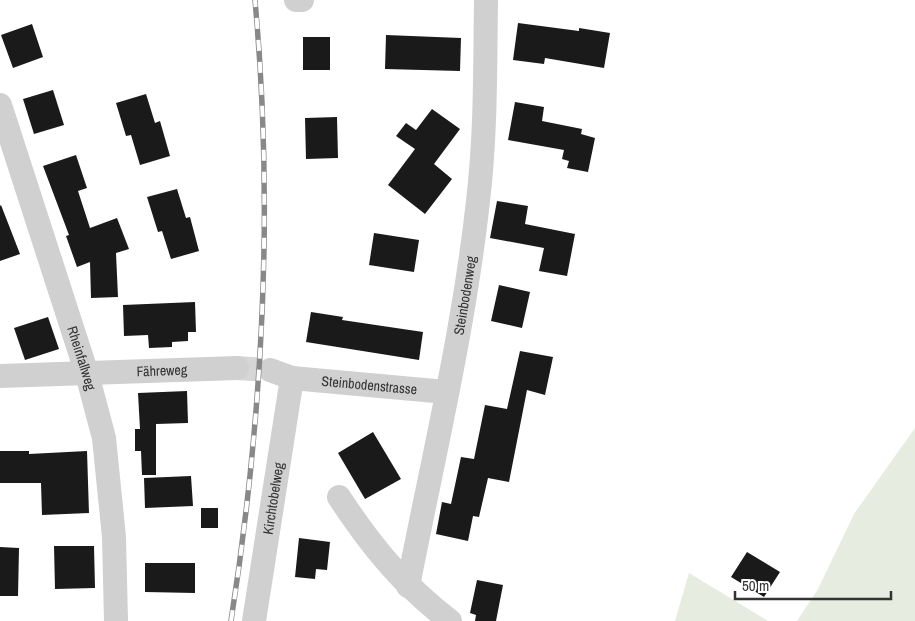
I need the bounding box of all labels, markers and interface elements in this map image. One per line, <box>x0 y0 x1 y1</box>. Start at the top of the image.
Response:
street label: Steinbodenweg <box>449 254 480 336</box>
street label: Rheinfallweg <box>63 324 100 393</box>
street label: Fähreweg <box>136 361 188 380</box>
street label: Steinbodenstrasse <box>321 372 418 398</box>
street label: Kirchtobelweg <box>259 461 288 536</box>
scale bar <box>735 568 891 600</box>
text: 50 m <box>742 575 769 596</box>

